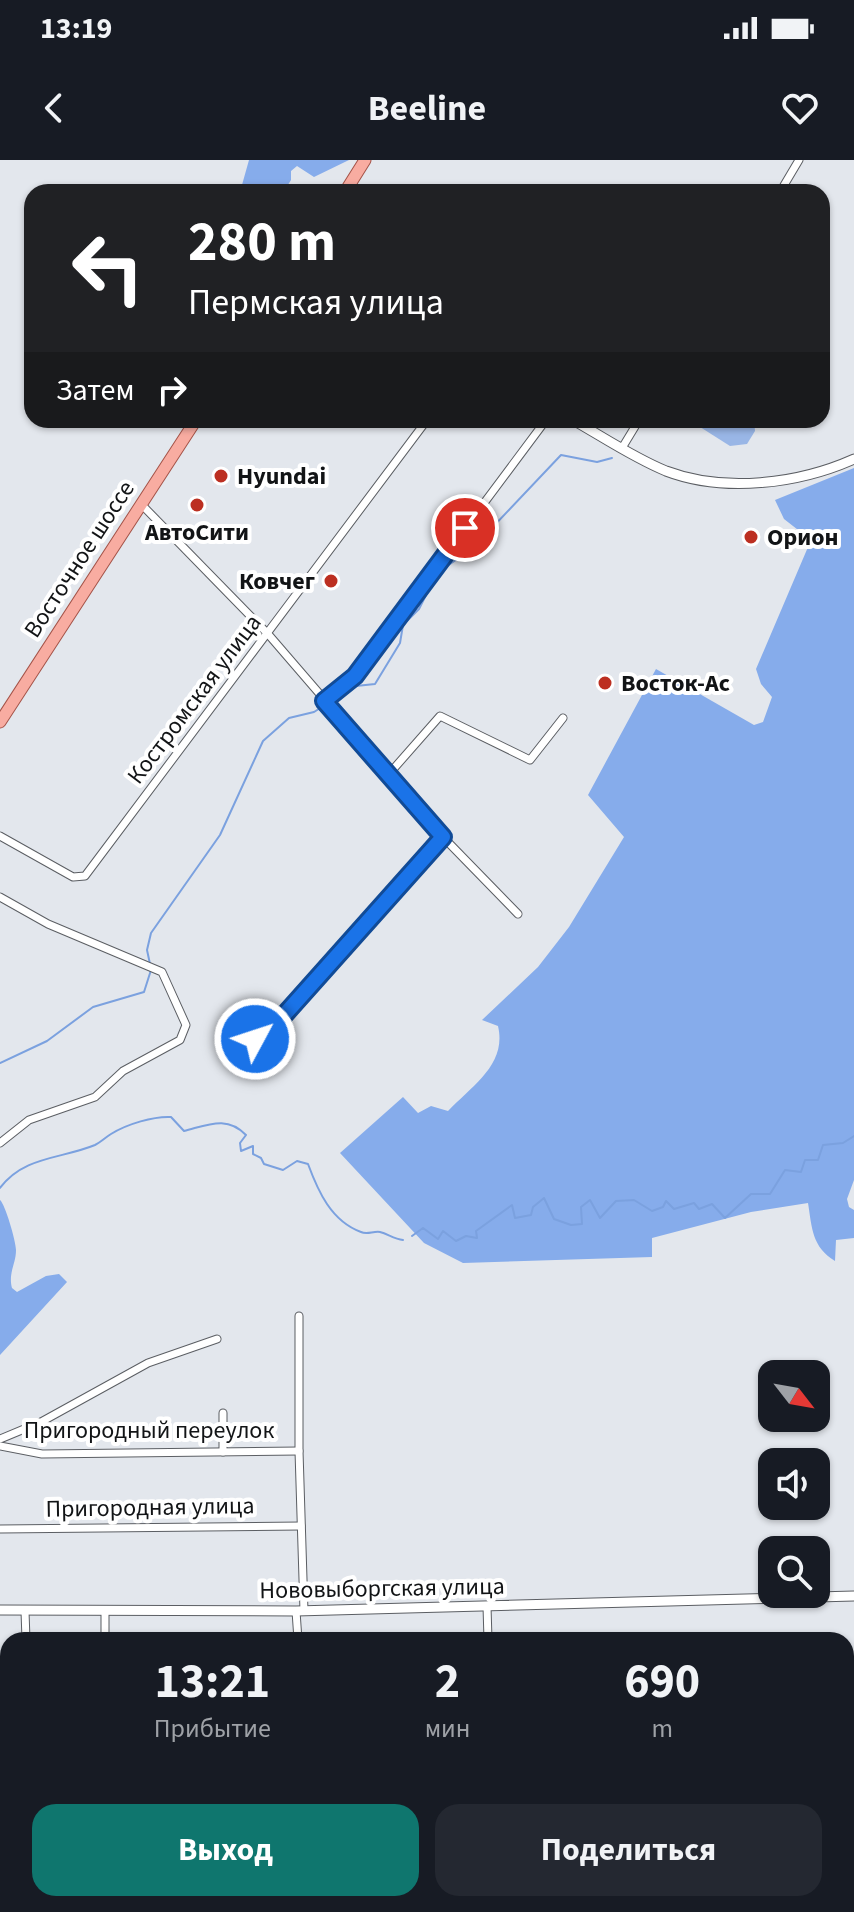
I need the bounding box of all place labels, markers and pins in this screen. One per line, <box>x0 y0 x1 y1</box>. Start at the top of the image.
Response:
place label: Hyundai <box>237 459 326 494</box>
marker: Hyundai <box>212 467 230 485</box>
pin <box>431 494 499 562</box>
marker: АвтоСити <box>188 496 206 514</box>
place label: АвтоСити <box>144 515 249 550</box>
place label: Орион <box>767 520 838 555</box>
marker: Орион <box>742 528 760 546</box>
place label: Ковчег <box>239 564 315 599</box>
marker: Ковчег <box>322 572 340 590</box>
place label: Восток-Ас <box>621 666 730 701</box>
marker: Восток-Ас <box>596 674 614 692</box>

